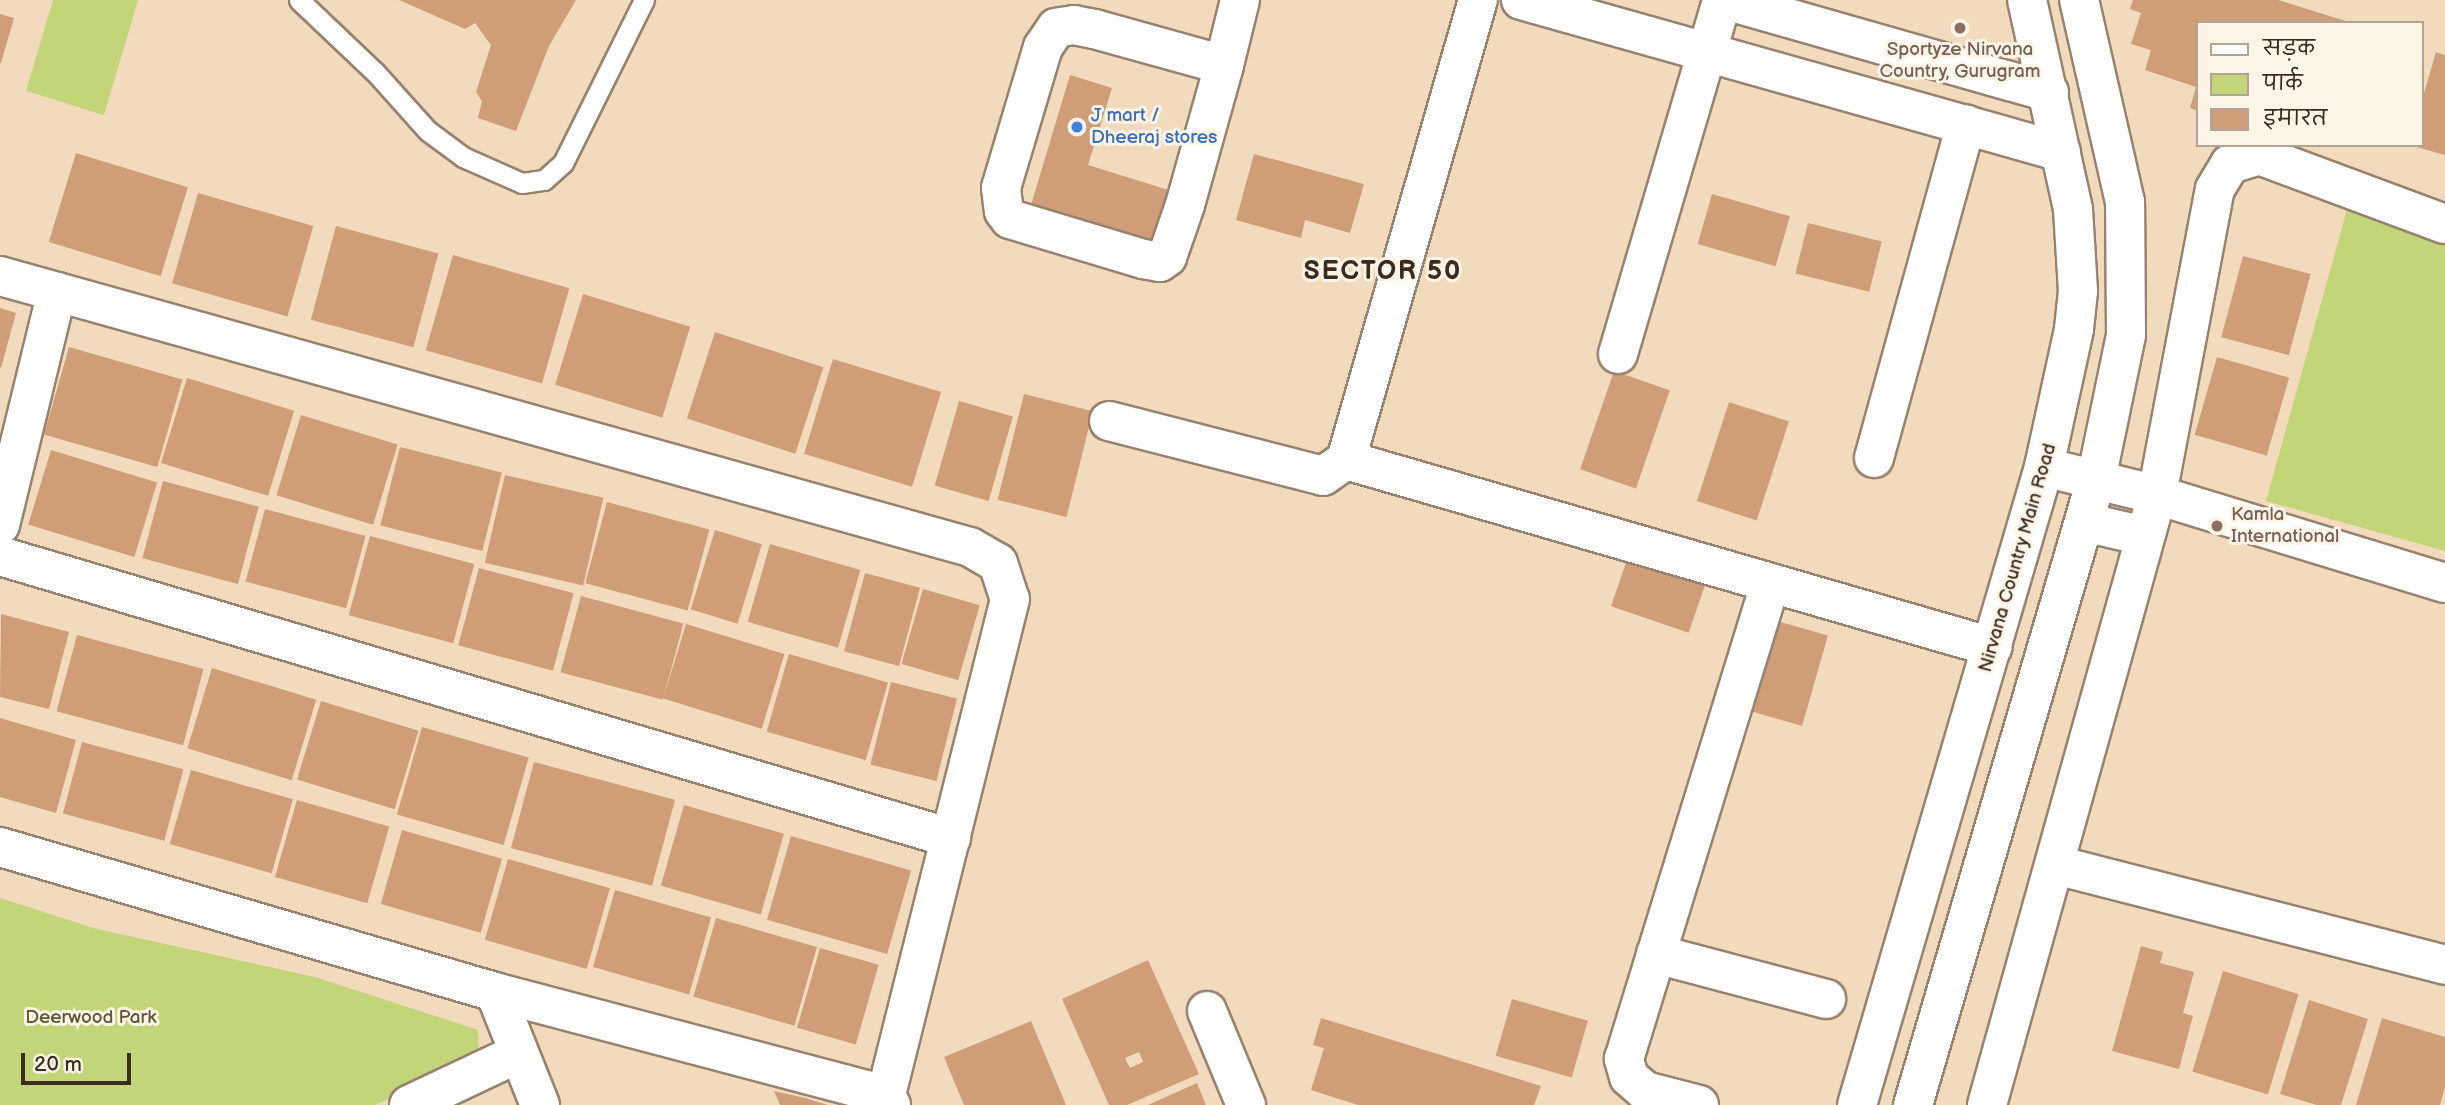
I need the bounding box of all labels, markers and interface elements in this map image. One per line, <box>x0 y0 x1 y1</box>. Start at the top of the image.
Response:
marker: Sportyze Nirvana Country, Gurugram <box>1952 20 1968 36</box>
legend <box>2196 21 2424 147</box>
text: सड़क <box>2263 36 2315 61</box>
place label: Sportyze Nirvana Country, Gurugram <box>1880 39 2040 83</box>
text: पार्क <box>2263 71 2303 96</box>
place label: J mart / Dheeraj stores <box>1091 105 1217 149</box>
text: इमारत <box>2263 106 2327 131</box>
marker: J mart / Dheeraj stores <box>1069 119 1085 135</box>
district label: SECTOR 50 <box>1305 256 1461 288</box>
street label: Nirvana Country Main Road <box>1974 440 2062 676</box>
place label: Kamla International <box>2231 504 2339 548</box>
marker: Kamla International <box>2209 518 2225 534</box>
park label: Deerwood Park <box>25 1007 157 1029</box>
scale bar <box>24 1038 135 1082</box>
text: 20 m <box>34 1052 82 1077</box>

